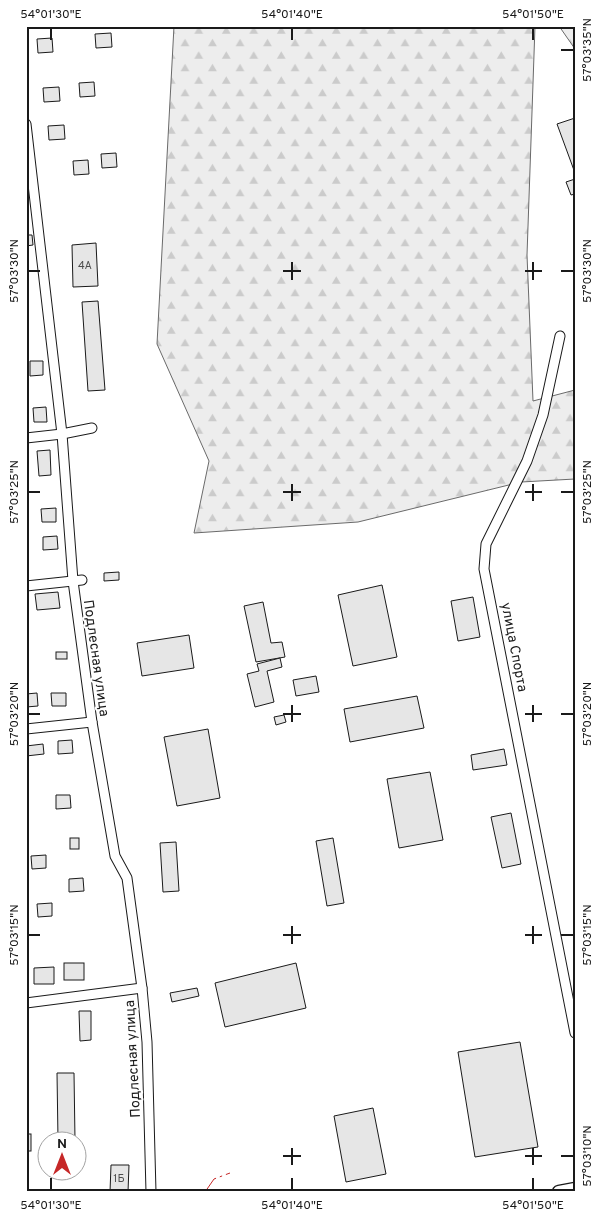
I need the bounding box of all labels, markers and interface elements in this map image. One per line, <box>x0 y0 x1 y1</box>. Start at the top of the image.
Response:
text: 54°01'30"E <box>20 7 82 23</box>
text: 54°01'40"E <box>261 7 323 23</box>
text: 54°01'50"E <box>502 7 564 23</box>
text: 57°03'35"N <box>580 18 596 82</box>
text: 57°03'30"N <box>7 239 23 303</box>
text: 57°03'30"N <box>580 239 596 303</box>
house number: 4А <box>78 259 92 273</box>
text: 57°03'25"N <box>7 460 23 524</box>
text: 57°03'25"N <box>580 460 596 524</box>
street label: Подлесная улица <box>79 599 112 718</box>
street label: улица Спорта <box>497 601 531 693</box>
text: 57°03'20"N <box>7 682 23 746</box>
text: 57°03'20"N <box>580 682 596 746</box>
text: 57°03'15"N <box>7 904 23 966</box>
text: 57°03'15"N <box>580 904 596 966</box>
street label: Подлесная улица <box>122 1000 145 1118</box>
text: 57°03'10"N <box>580 1125 596 1187</box>
north arrow <box>38 1130 88 1180</box>
text: N <box>57 1136 67 1153</box>
house number: 1Б <box>113 1172 125 1186</box>
text: 54°01'30"E <box>20 1198 82 1214</box>
text: 54°01'40"E <box>261 1198 323 1214</box>
text: 54°01'50"E <box>502 1198 564 1214</box>

